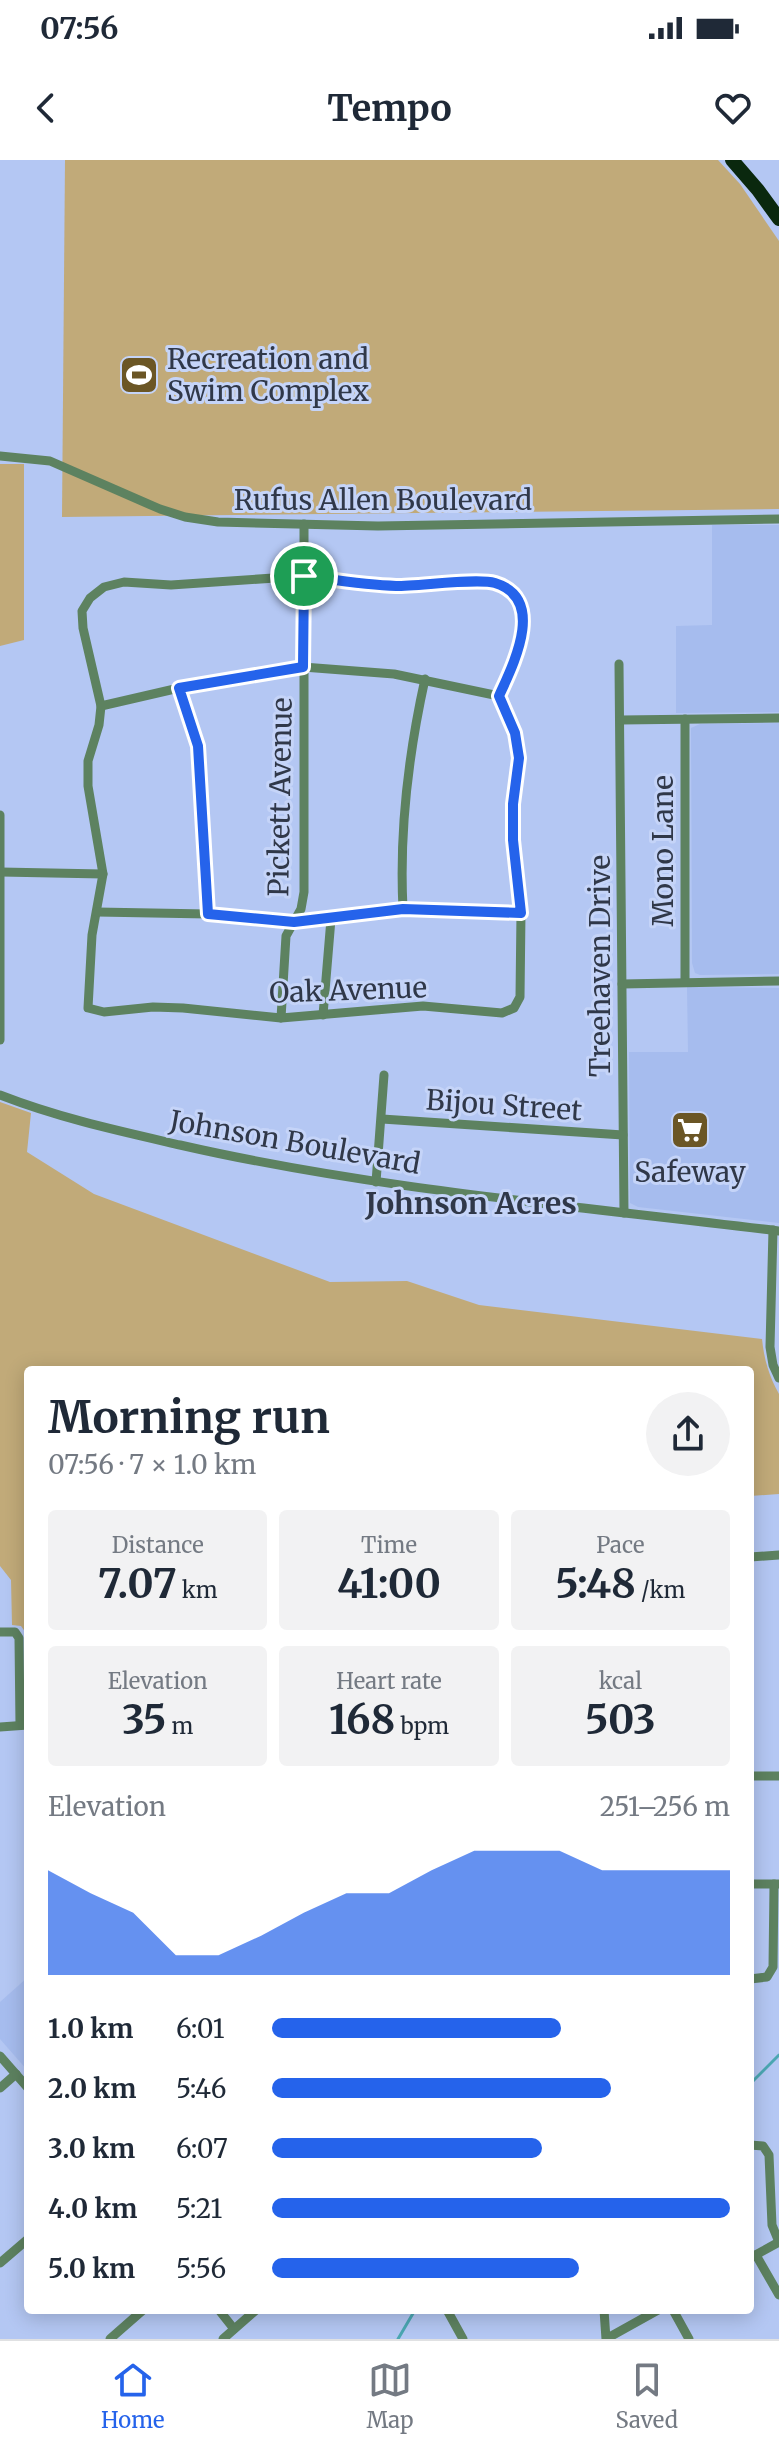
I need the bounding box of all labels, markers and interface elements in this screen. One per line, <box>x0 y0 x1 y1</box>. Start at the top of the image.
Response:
text: 07:56 <box>40 9 119 47</box>
icon: back <box>24 86 68 130</box>
text: Tempo <box>327 86 452 131</box>
icon: heart <box>711 86 755 130</box>
place label: Recreation and Swim Complex <box>167 341 369 409</box>
sports icon: Recreation and Swim Complex <box>118 354 160 396</box>
street label: Rufus Allen Boulevard <box>234 482 532 518</box>
pin <box>270 542 338 610</box>
icon: arrive <box>282 554 326 598</box>
street label: Pickett Avenue <box>260 697 300 897</box>
street label: Mono Lane <box>645 775 681 927</box>
street label: Treehaven Drive <box>582 855 618 1077</box>
street label: Oak Avenue <box>268 969 428 1011</box>
street label: Bijou Street <box>425 1082 583 1128</box>
street label: Johnson Boulevard <box>166 1102 423 1182</box>
supermarket icon: Safeway <box>669 1109 711 1151</box>
place label: Safeway <box>634 1154 747 1190</box>
district label: Johnson Acres <box>364 1184 577 1222</box>
text: Morning run <box>48 1390 330 1445</box>
button: share <box>646 1392 730 1476</box>
text: 07:56 · 7 × 1.0 km <box>48 1448 256 1481</box>
text: Distance <box>112 1531 204 1559</box>
text: Time <box>361 1531 417 1559</box>
text: Pace <box>596 1531 644 1559</box>
text: 7.07 <box>98 1559 177 1609</box>
text: 41:00 <box>337 1559 441 1609</box>
text: 5:48 <box>555 1559 636 1609</box>
text: km <box>177 1576 218 1604</box>
text: /km <box>636 1576 685 1604</box>
text: Elevation <box>108 1667 208 1695</box>
text: Heart rate <box>336 1667 442 1695</box>
text: kcal <box>599 1667 642 1695</box>
text: 35 <box>122 1695 166 1745</box>
text: 168 <box>329 1695 395 1745</box>
text: 503 <box>585 1695 656 1745</box>
text: m <box>166 1712 193 1740</box>
text: bpm <box>395 1712 449 1740</box>
text: Elevation <box>48 1790 166 1823</box>
text: 251–256 m <box>600 1790 730 1823</box>
text: 1.0 km <box>48 2012 133 2045</box>
text: 6:01 <box>176 2012 224 2045</box>
text: 2.0 km <box>48 2072 136 2105</box>
text: 5:46 <box>176 2072 226 2105</box>
text: 3.0 km <box>48 2132 135 2165</box>
text: 6:07 <box>176 2132 228 2165</box>
text: 4.0 km <box>48 2192 137 2225</box>
text: 5:21 <box>176 2192 222 2225</box>
text: 5.0 km <box>48 2252 135 2285</box>
text: 5:56 <box>176 2252 226 2285</box>
tab: Home <box>101 2358 164 2434</box>
tab: Map <box>367 2358 413 2434</box>
tab: Saved <box>616 2358 678 2434</box>

